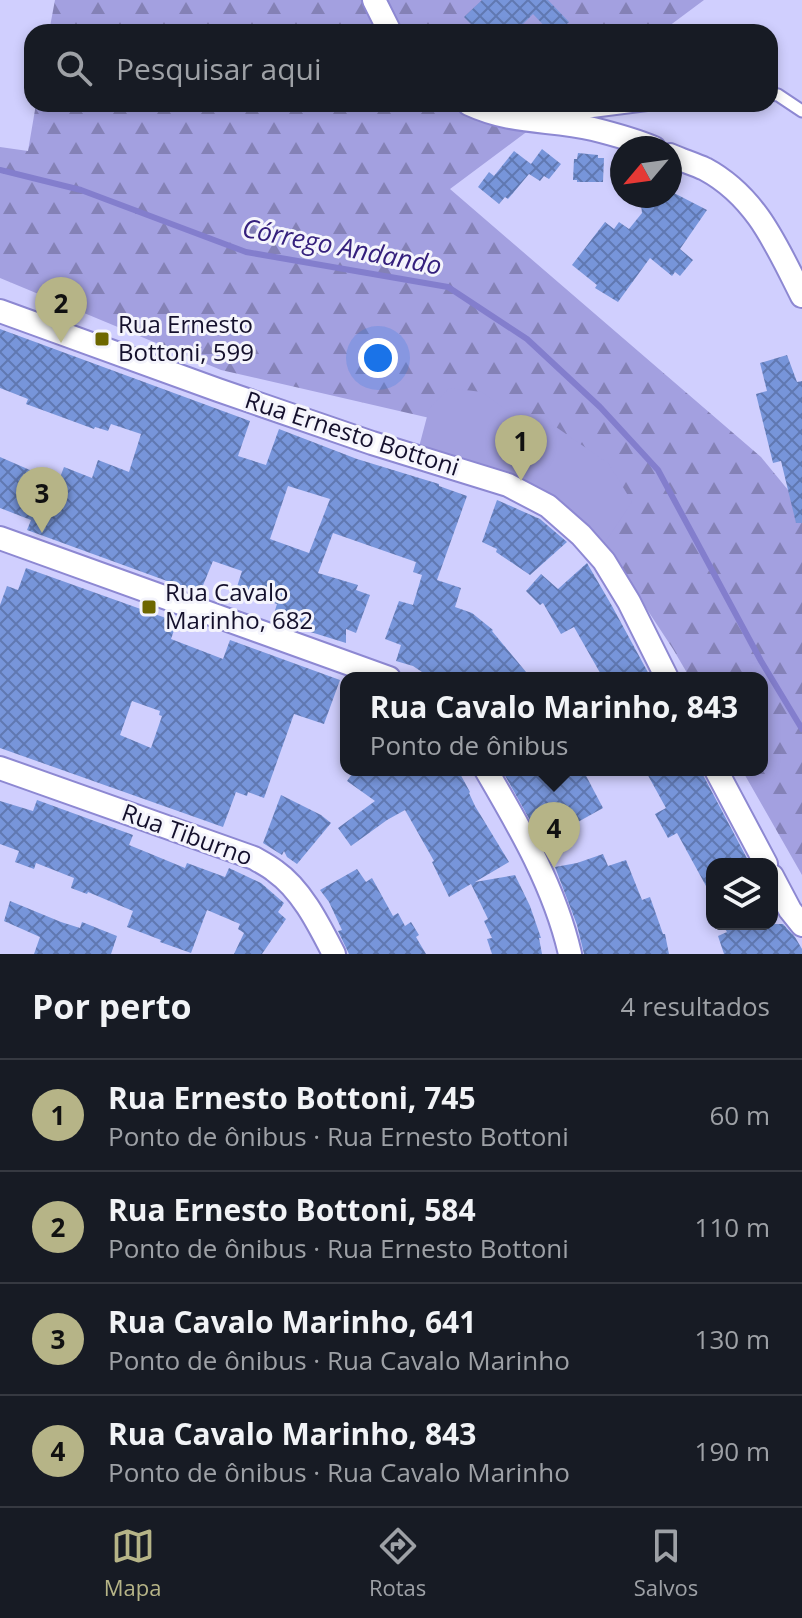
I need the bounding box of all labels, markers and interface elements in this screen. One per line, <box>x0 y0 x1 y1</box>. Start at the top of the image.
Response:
search box <box>24 24 778 112</box>
icon: search <box>52 46 96 90</box>
text: Pesquisar aqui <box>116 48 322 89</box>
north arrow <box>610 136 682 208</box>
water label: Córrego Andando <box>240 209 445 283</box>
pin: 2 <box>35 277 87 343</box>
place label: Rua Ernesto Bottoni, 599 <box>118 307 254 368</box>
marker: Rua Ernesto Bottoni, 599 <box>93 330 111 348</box>
your location <box>358 338 398 378</box>
street label: Rua Ernesto Bottoni <box>241 382 464 483</box>
pin: 1 <box>495 415 547 481</box>
pin: 3 <box>16 467 68 533</box>
place label: Rua Cavalo Marinho, 682 <box>165 575 313 636</box>
marker: Rua Cavalo Marinho, 682 <box>140 598 158 616</box>
popup <box>340 672 768 776</box>
text: Rua Cavalo Marinho, 843 <box>370 686 738 727</box>
text: Ponto de ônibus <box>370 727 568 763</box>
street label: Rua Tiburno <box>118 795 257 872</box>
pin: 4 <box>528 802 580 868</box>
map controls <box>706 858 778 930</box>
button: layers <box>706 858 778 930</box>
text: Por perto <box>32 983 192 1029</box>
text: 4 resultados <box>621 988 770 1024</box>
text: Rua Ernesto Bottoni, 745 <box>108 1077 476 1118</box>
text: 1 <box>51 1097 65 1133</box>
text: 60 m <box>709 1097 770 1133</box>
text: Ponto de ônibus · Rua Ernesto Bottoni <box>108 1118 569 1154</box>
text: Rua Ernesto Bottoni, 584 <box>108 1189 476 1230</box>
text: 2 <box>51 1209 65 1245</box>
text: 110 m <box>695 1209 770 1245</box>
text: Ponto de ônibus · Rua Ernesto Bottoni <box>108 1230 569 1266</box>
text: Rua Cavalo Marinho, 641 <box>108 1301 476 1342</box>
text: 3 <box>51 1321 65 1357</box>
text: 130 m <box>695 1321 770 1357</box>
text: Ponto de ônibus · Rua Cavalo Marinho <box>108 1342 570 1378</box>
text: Rua Cavalo Marinho, 843 <box>108 1413 476 1454</box>
text: 4 <box>51 1433 65 1469</box>
text: 190 m <box>695 1433 770 1469</box>
text: Ponto de ônibus · Rua Cavalo Marinho <box>108 1454 570 1490</box>
tab: Mapa <box>104 1524 161 1602</box>
tab: Rotas <box>369 1524 426 1602</box>
tab: Salvos <box>634 1524 698 1602</box>

